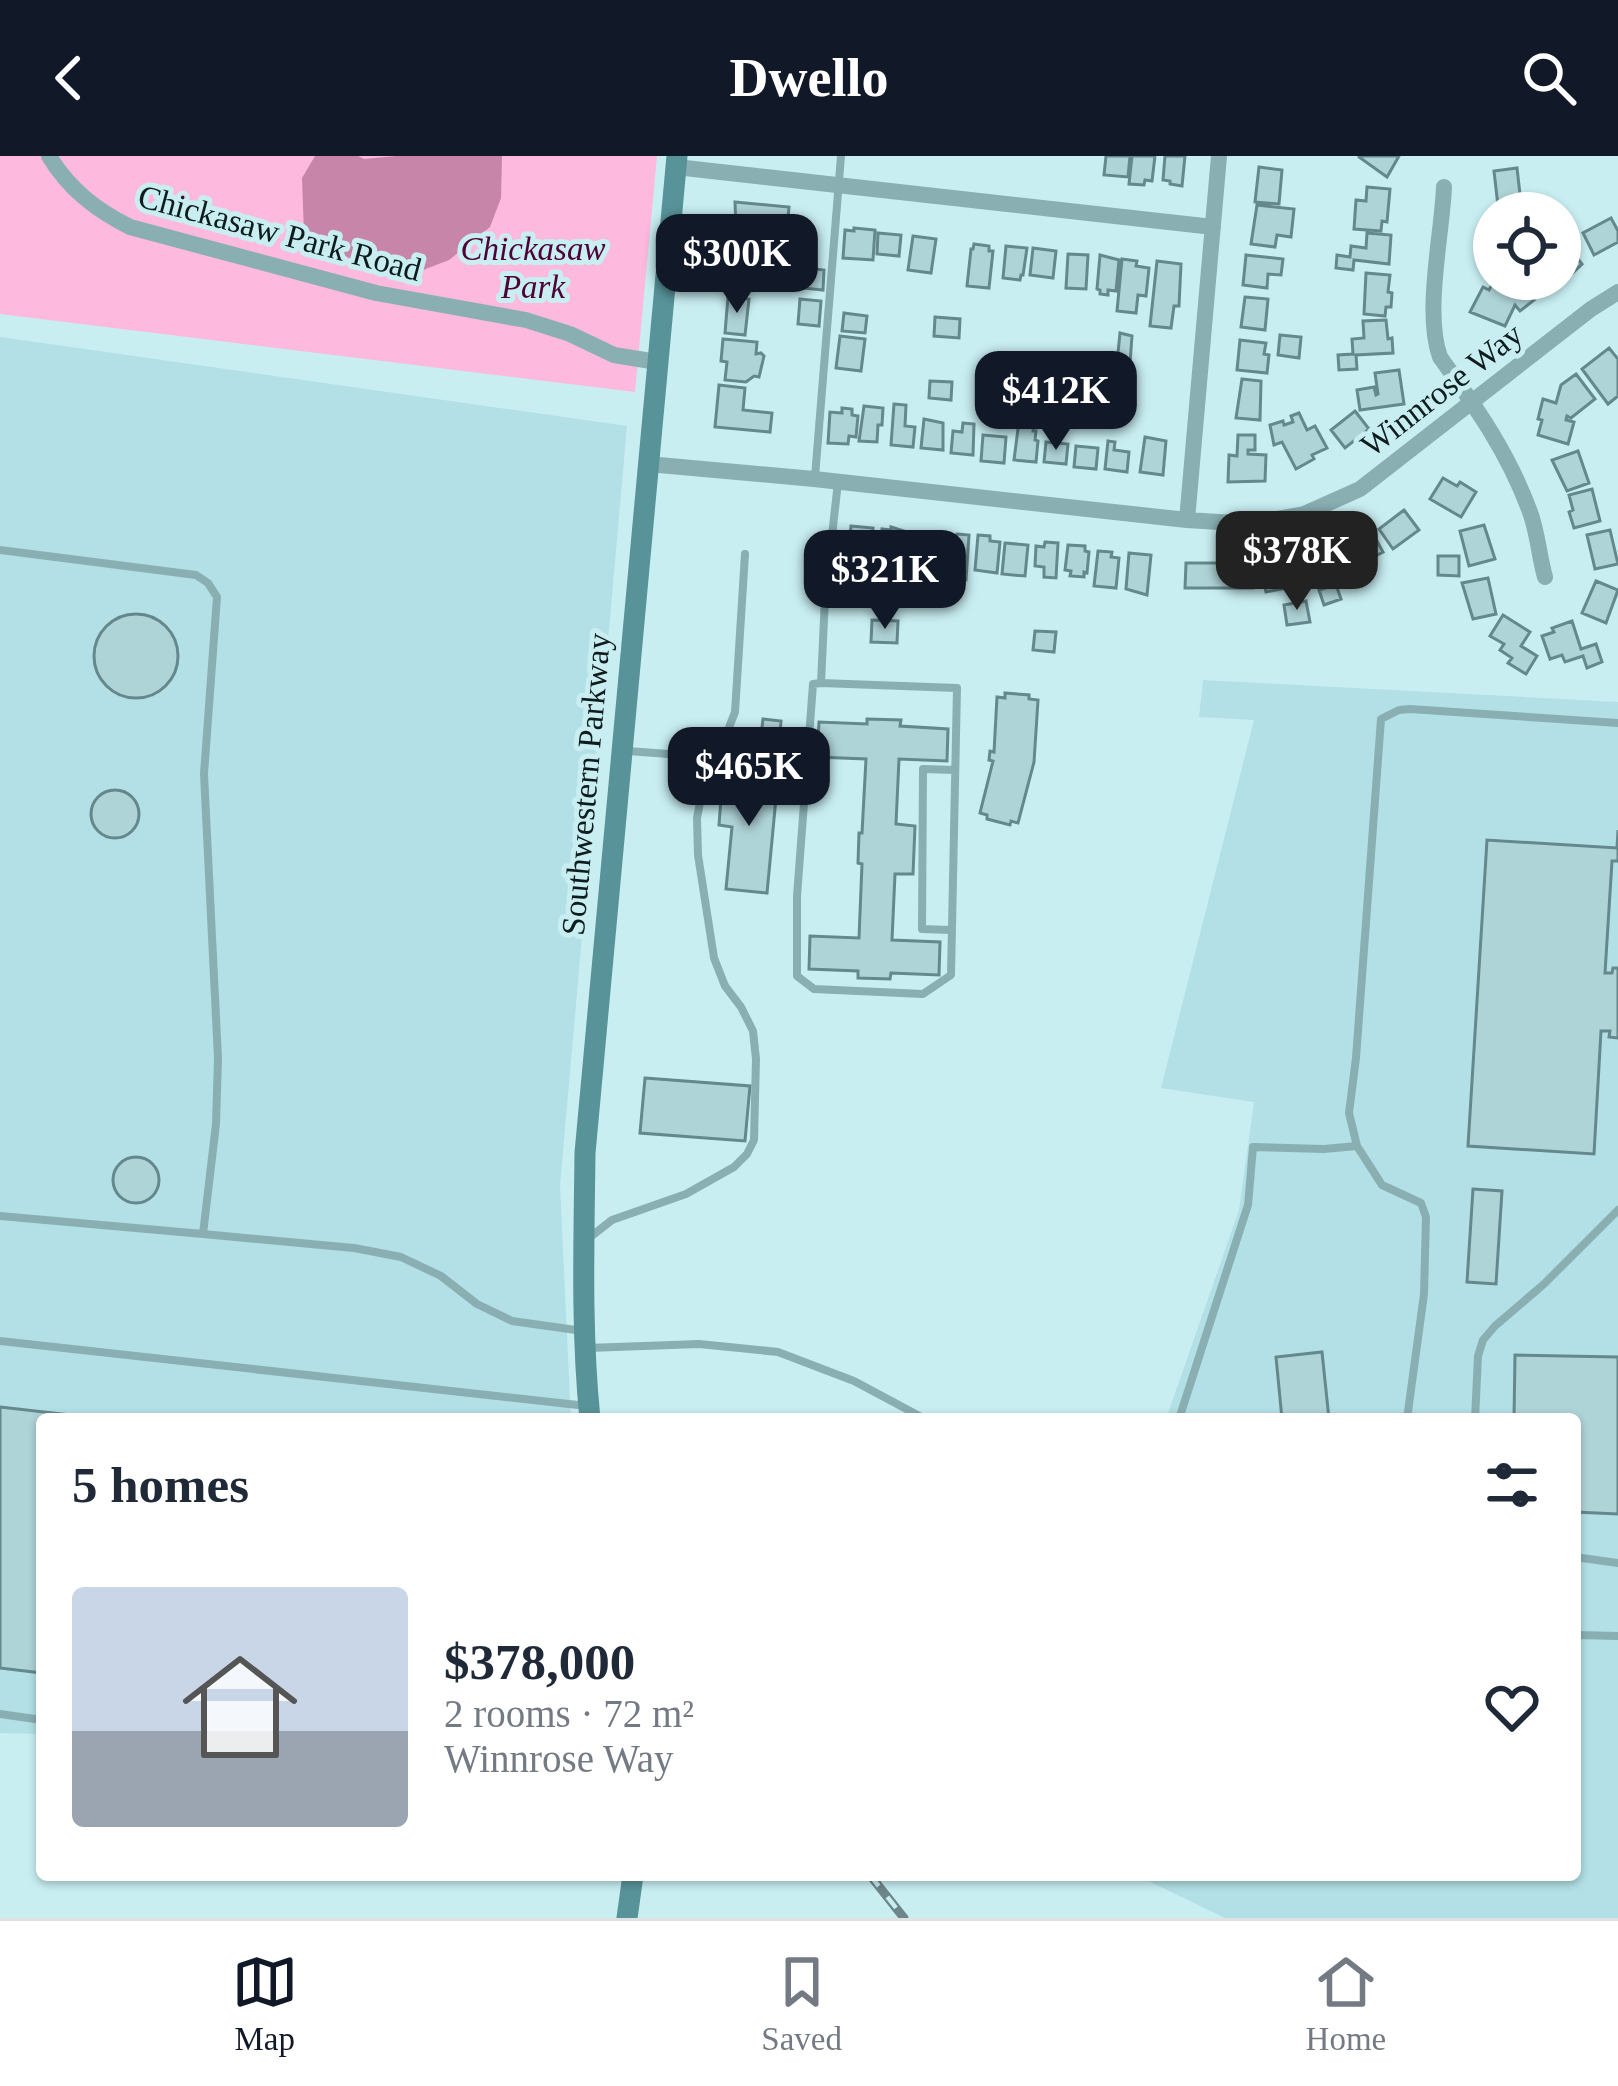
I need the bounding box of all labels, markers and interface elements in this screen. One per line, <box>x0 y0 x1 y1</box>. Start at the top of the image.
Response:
icon: back <box>36 45 102 111</box>
icon: search <box>1516 45 1582 111</box>
text: Dwello <box>730 48 888 108</box>
street label: Chickasaw Park Road <box>134 178 426 288</box>
map controls <box>1473 192 1581 300</box>
button: locate <box>1473 192 1581 300</box>
pin: $300K <box>653 214 821 316</box>
park label: Chickasaw Park <box>461 231 605 305</box>
text: $300K <box>683 231 791 274</box>
street label: Winnrose Way <box>1354 315 1530 464</box>
pin: $412K <box>972 351 1140 453</box>
text: $412K <box>1002 368 1110 411</box>
pin: $378K <box>1213 511 1381 613</box>
text: $378K <box>1243 528 1351 571</box>
pin: $321K <box>801 530 969 632</box>
text: $321K <box>831 547 939 590</box>
street label: Southwestern Parkway <box>555 631 617 937</box>
pin: $465K <box>665 727 833 829</box>
text: $465K <box>695 744 803 787</box>
icon: filters <box>1479 1452 1545 1518</box>
text: 5 homes <box>72 1457 249 1513</box>
text: $378,000 <box>444 1634 635 1690</box>
icon: home <box>168 1635 312 1779</box>
icon: heart <box>1479 1674 1545 1740</box>
text: 2 rooms · 72 m² <box>444 1692 694 1735</box>
text: Winnrose Way <box>444 1737 674 1780</box>
tab: Map <box>232 1949 298 2058</box>
tab: Saved <box>761 1949 842 2058</box>
tab: Home <box>1306 1949 1386 2058</box>

